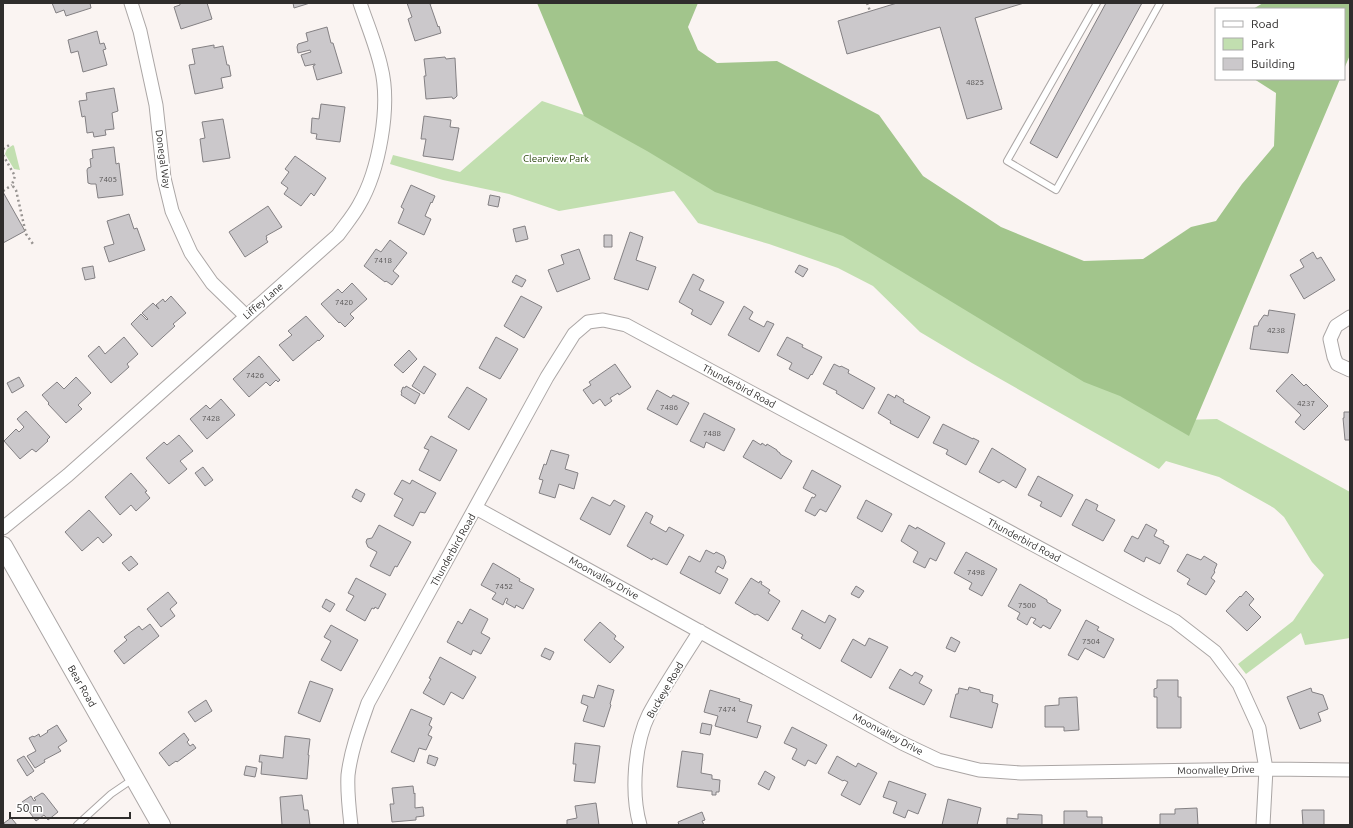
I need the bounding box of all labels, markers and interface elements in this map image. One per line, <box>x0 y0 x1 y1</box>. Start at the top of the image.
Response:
legend <box>1215 8 1345 80</box>
text: Road <box>1251 17 1279 30</box>
text: Park <box>1251 37 1275 50</box>
text: Building <box>1251 57 1295 70</box>
house number: 4825 <box>966 78 984 87</box>
street label: Donegal Way <box>153 129 173 189</box>
park label: Clearview Park <box>523 153 589 164</box>
house number: 7405 <box>99 175 117 184</box>
house number: 7418 <box>374 256 393 265</box>
street label: Liffey Lane <box>241 281 285 321</box>
house number: 7420 <box>335 298 354 307</box>
house number: 4238 <box>1267 326 1286 335</box>
street label: Thunderbird Road <box>701 362 778 410</box>
house number: 7426 <box>246 371 265 380</box>
house number: 4237 <box>1297 399 1315 408</box>
house number: 7486 <box>660 403 679 412</box>
house number: 7428 <box>202 414 221 423</box>
house number: 7488 <box>703 429 722 438</box>
street label: Thunderbird Road <box>429 512 478 588</box>
street label: Thunderbird Road <box>986 516 1063 564</box>
street label: Moonvalley Drive <box>567 554 641 602</box>
house number: 7498 <box>967 568 986 577</box>
house number: 7452 <box>495 582 513 591</box>
house number: 7500 <box>1018 601 1037 610</box>
house number: 7504 <box>1082 637 1101 646</box>
street label: Buckeye Road <box>645 660 686 720</box>
street label: Bear Road <box>66 663 98 709</box>
house number: 7474 <box>718 705 737 714</box>
street label: Moonvalley Drive <box>851 711 925 757</box>
street label: Moonvalley Drive <box>1177 764 1255 776</box>
scale bar <box>10 794 130 820</box>
text: 50 m <box>16 801 43 814</box>

